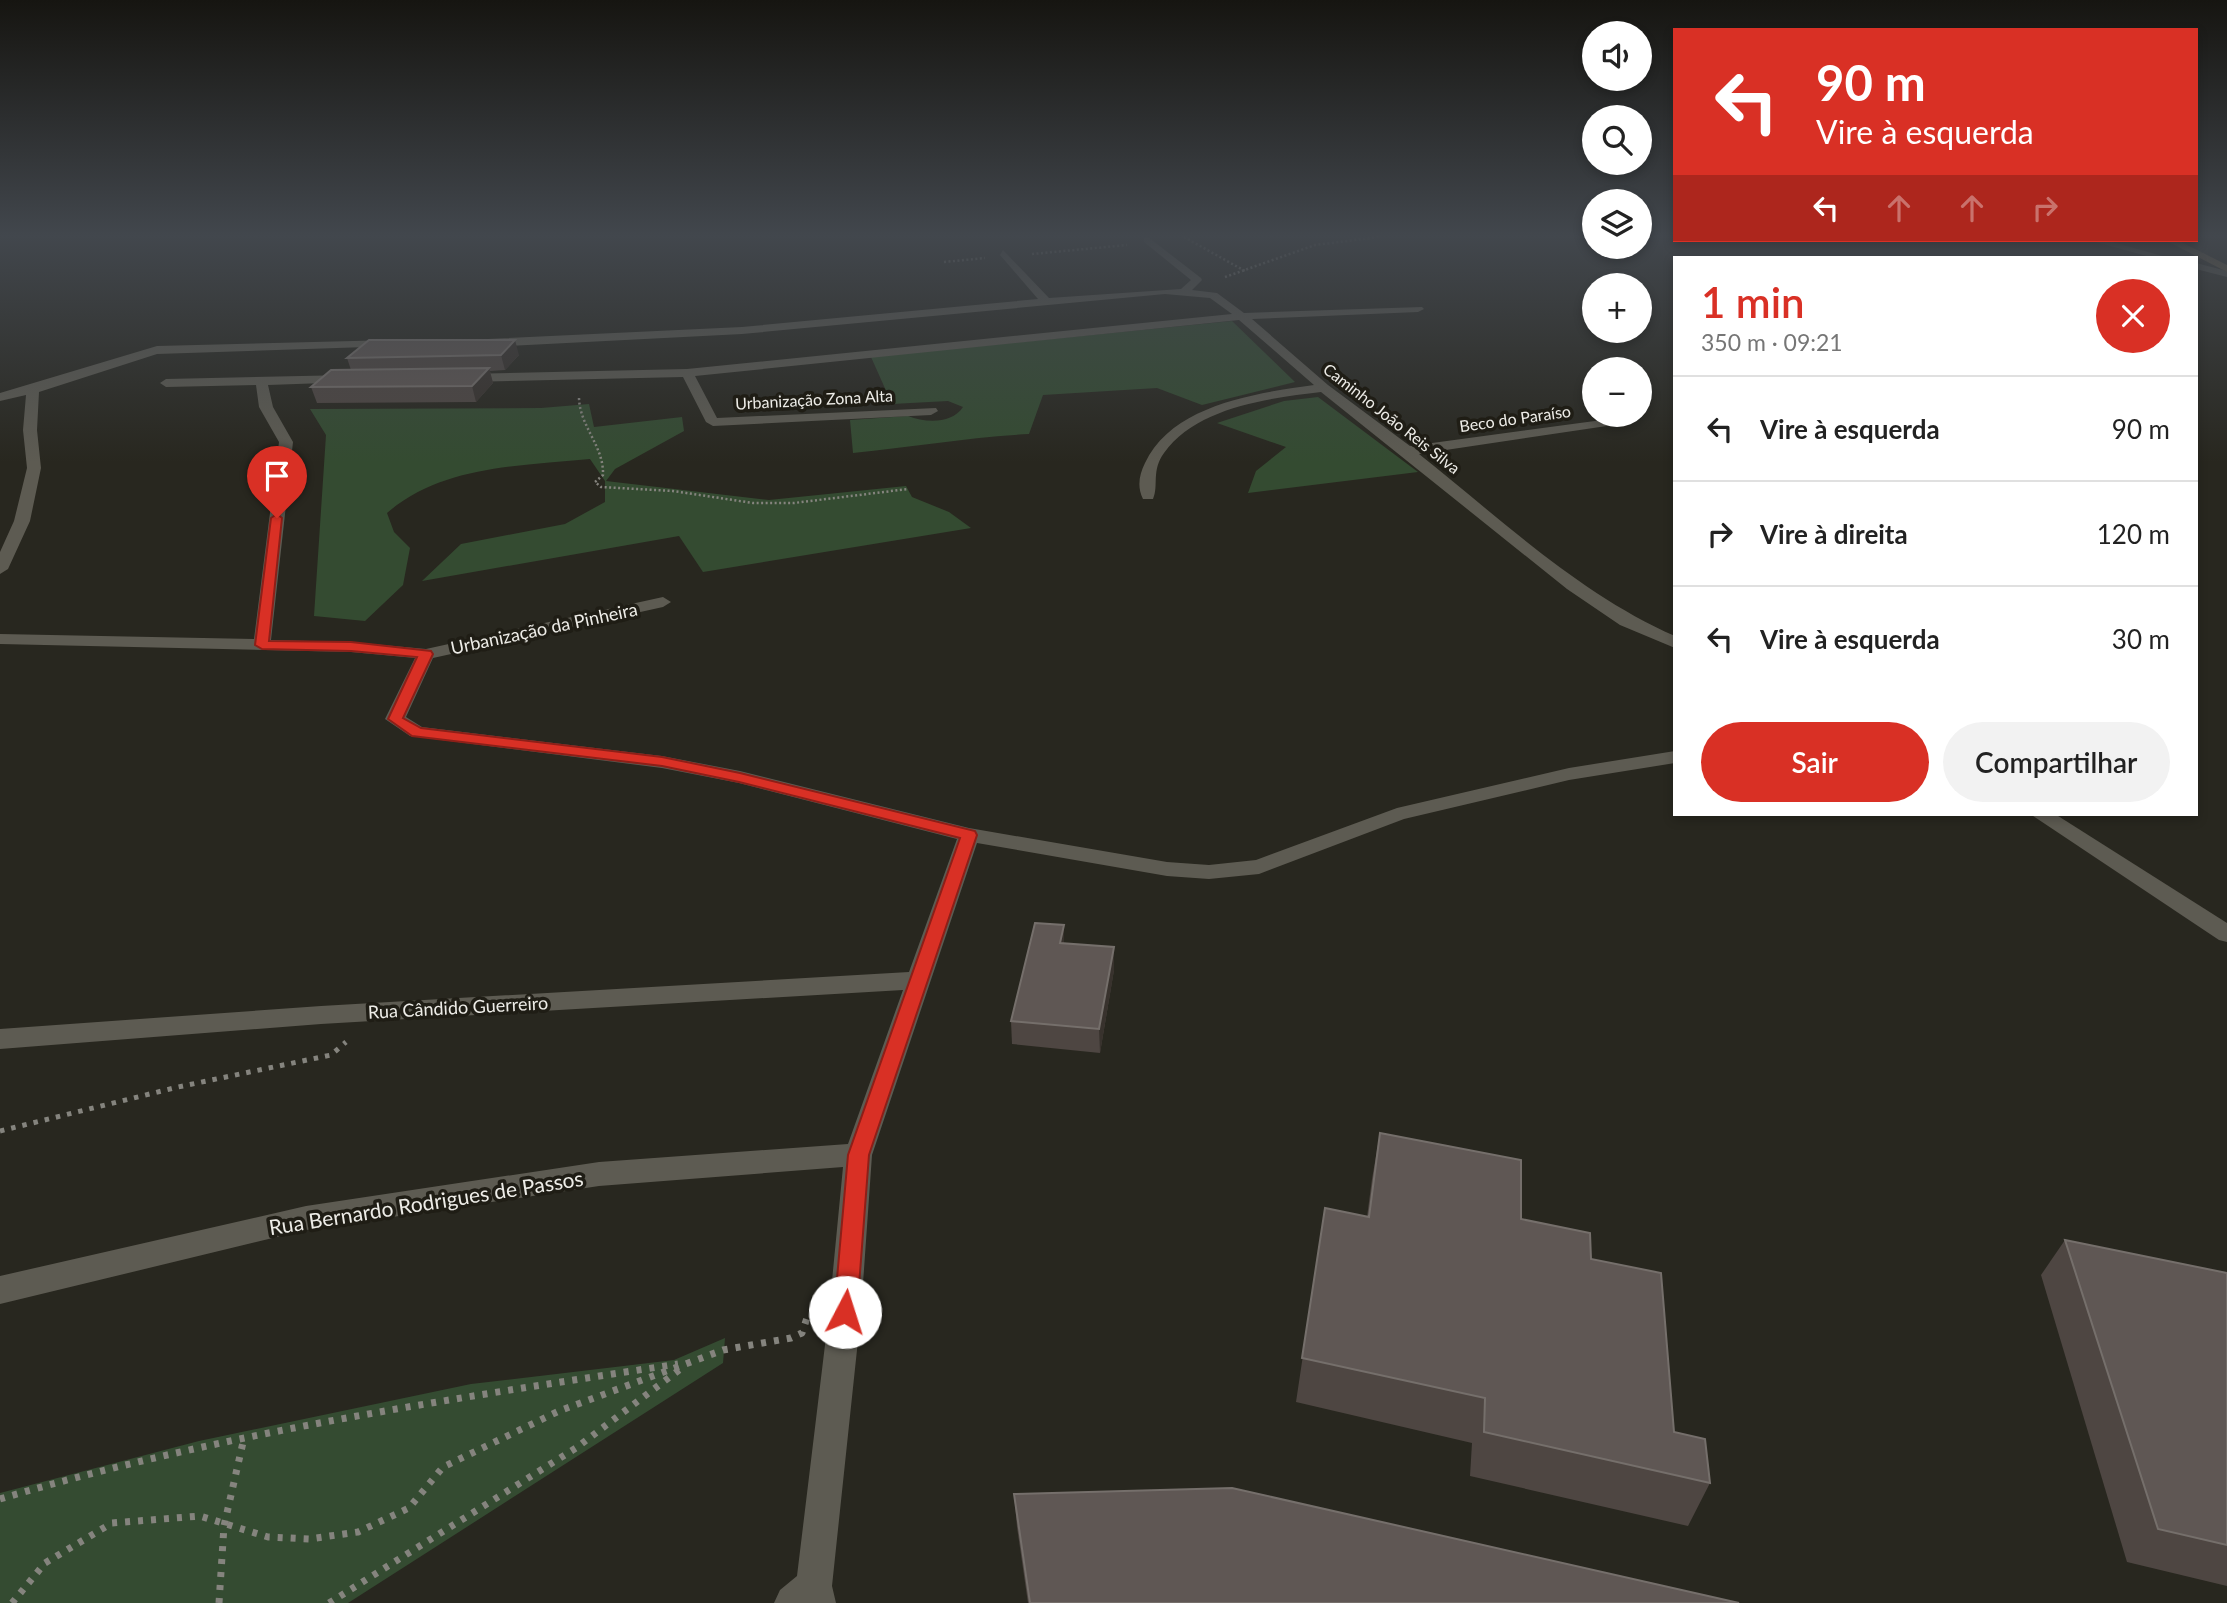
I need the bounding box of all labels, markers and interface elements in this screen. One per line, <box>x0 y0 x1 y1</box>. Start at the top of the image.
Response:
map controls <box>1582 21 1652 427</box>
button: sound <box>1582 21 1652 91</box>
text: 90 m <box>1816 53 1926 111</box>
icon: left <box>1701 56 1792 147</box>
button: search <box>1582 105 1652 175</box>
text: Vire à esquerda <box>1816 112 2034 151</box>
button: layers <box>1582 189 1652 259</box>
icon: left <box>1807 189 1845 227</box>
icon: ahead <box>1880 189 1918 227</box>
icon: ahead <box>1953 189 1991 227</box>
icon: right <box>2026 189 2064 227</box>
button: + <box>1582 273 1652 343</box>
text: 1 min <box>1701 277 1805 327</box>
button: close <box>2096 279 2170 353</box>
text: 350 m · 09:21 <box>1701 328 1843 356</box>
button: − <box>1582 357 1652 427</box>
street label: Caminho João Reis Silva <box>1320 359 1464 477</box>
street label: Urbanização Zona Alta <box>735 385 893 413</box>
street label: Beco do Paraíso <box>1458 401 1572 435</box>
icon: left <box>1701 410 1739 448</box>
text: Vire à esquerda <box>1760 413 1940 445</box>
text: 90 m <box>2112 413 2170 445</box>
pin <box>247 446 307 518</box>
icon: arrive <box>258 457 296 495</box>
icon: right <box>1701 515 1739 553</box>
text: Vire à direita <box>1760 518 1908 550</box>
text: 120 m <box>2097 518 2170 550</box>
street label: Urbanização da Pinheira <box>449 597 639 659</box>
icon: left <box>1701 620 1739 658</box>
text: Vire à esquerda <box>1760 623 1940 655</box>
text: 30 m <box>2112 623 2170 655</box>
button: Sair <box>1701 722 1929 802</box>
button: Compartilhar <box>1943 722 2170 802</box>
street label: Rua Cândido Guerreiro <box>367 991 549 1023</box>
street label: Rua Bernardo Rodrigues de Passos <box>267 1165 585 1239</box>
position arrow <box>808 1275 882 1349</box>

